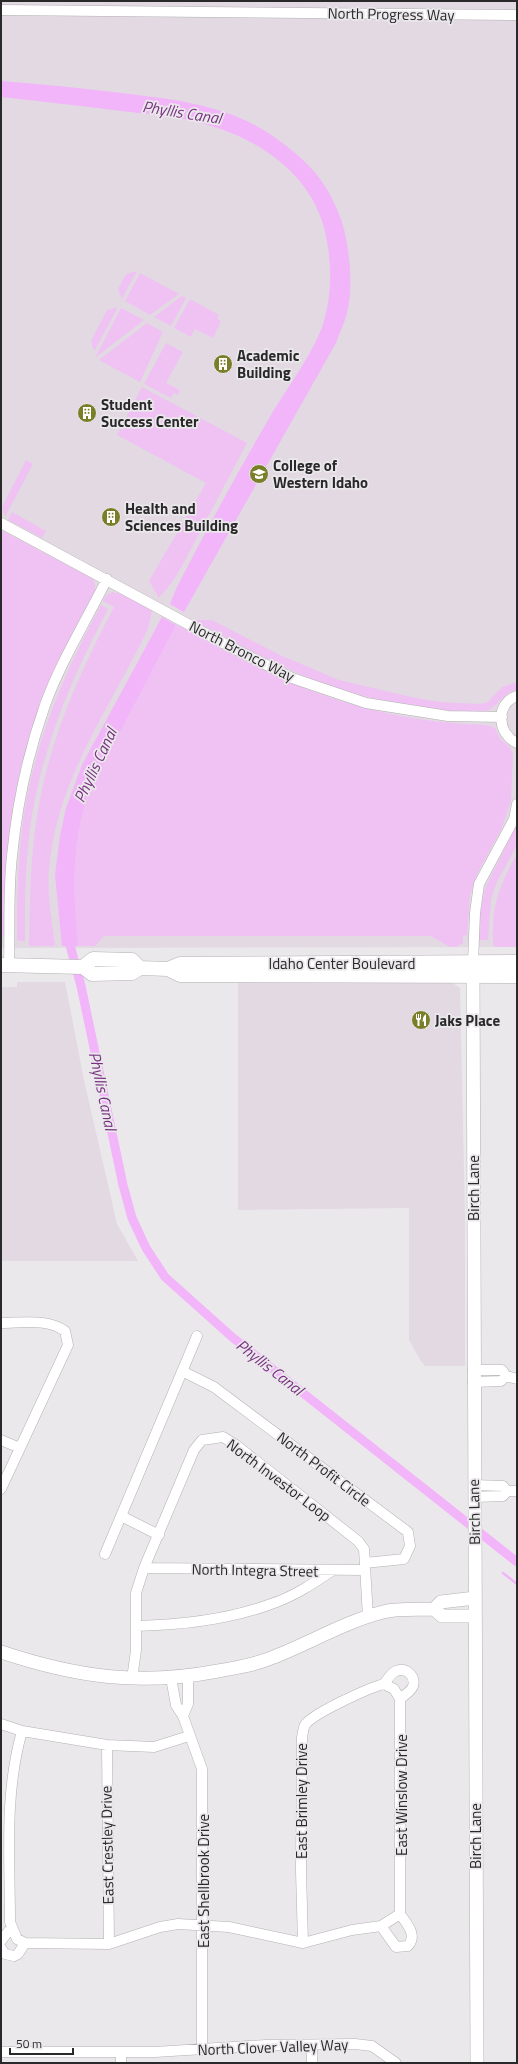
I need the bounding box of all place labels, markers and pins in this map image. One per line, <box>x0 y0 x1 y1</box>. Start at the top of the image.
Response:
place label: Academic Building <box>237 344 300 384</box>
building icon: Academic Building <box>212 353 234 375</box>
place label: Student Success Center <box>101 393 199 433</box>
building icon: Student Success Center <box>76 402 98 424</box>
place label: College of Western Idaho <box>273 454 368 494</box>
school or university icon: College of Western Idaho <box>248 463 270 485</box>
place label: Health and Sciences Building <box>125 497 238 537</box>
building icon: Health and Sciences Building <box>100 506 122 528</box>
restaurant icon: Jaks Place <box>410 1009 432 1031</box>
place label: Jaks Place <box>435 1009 500 1032</box>

